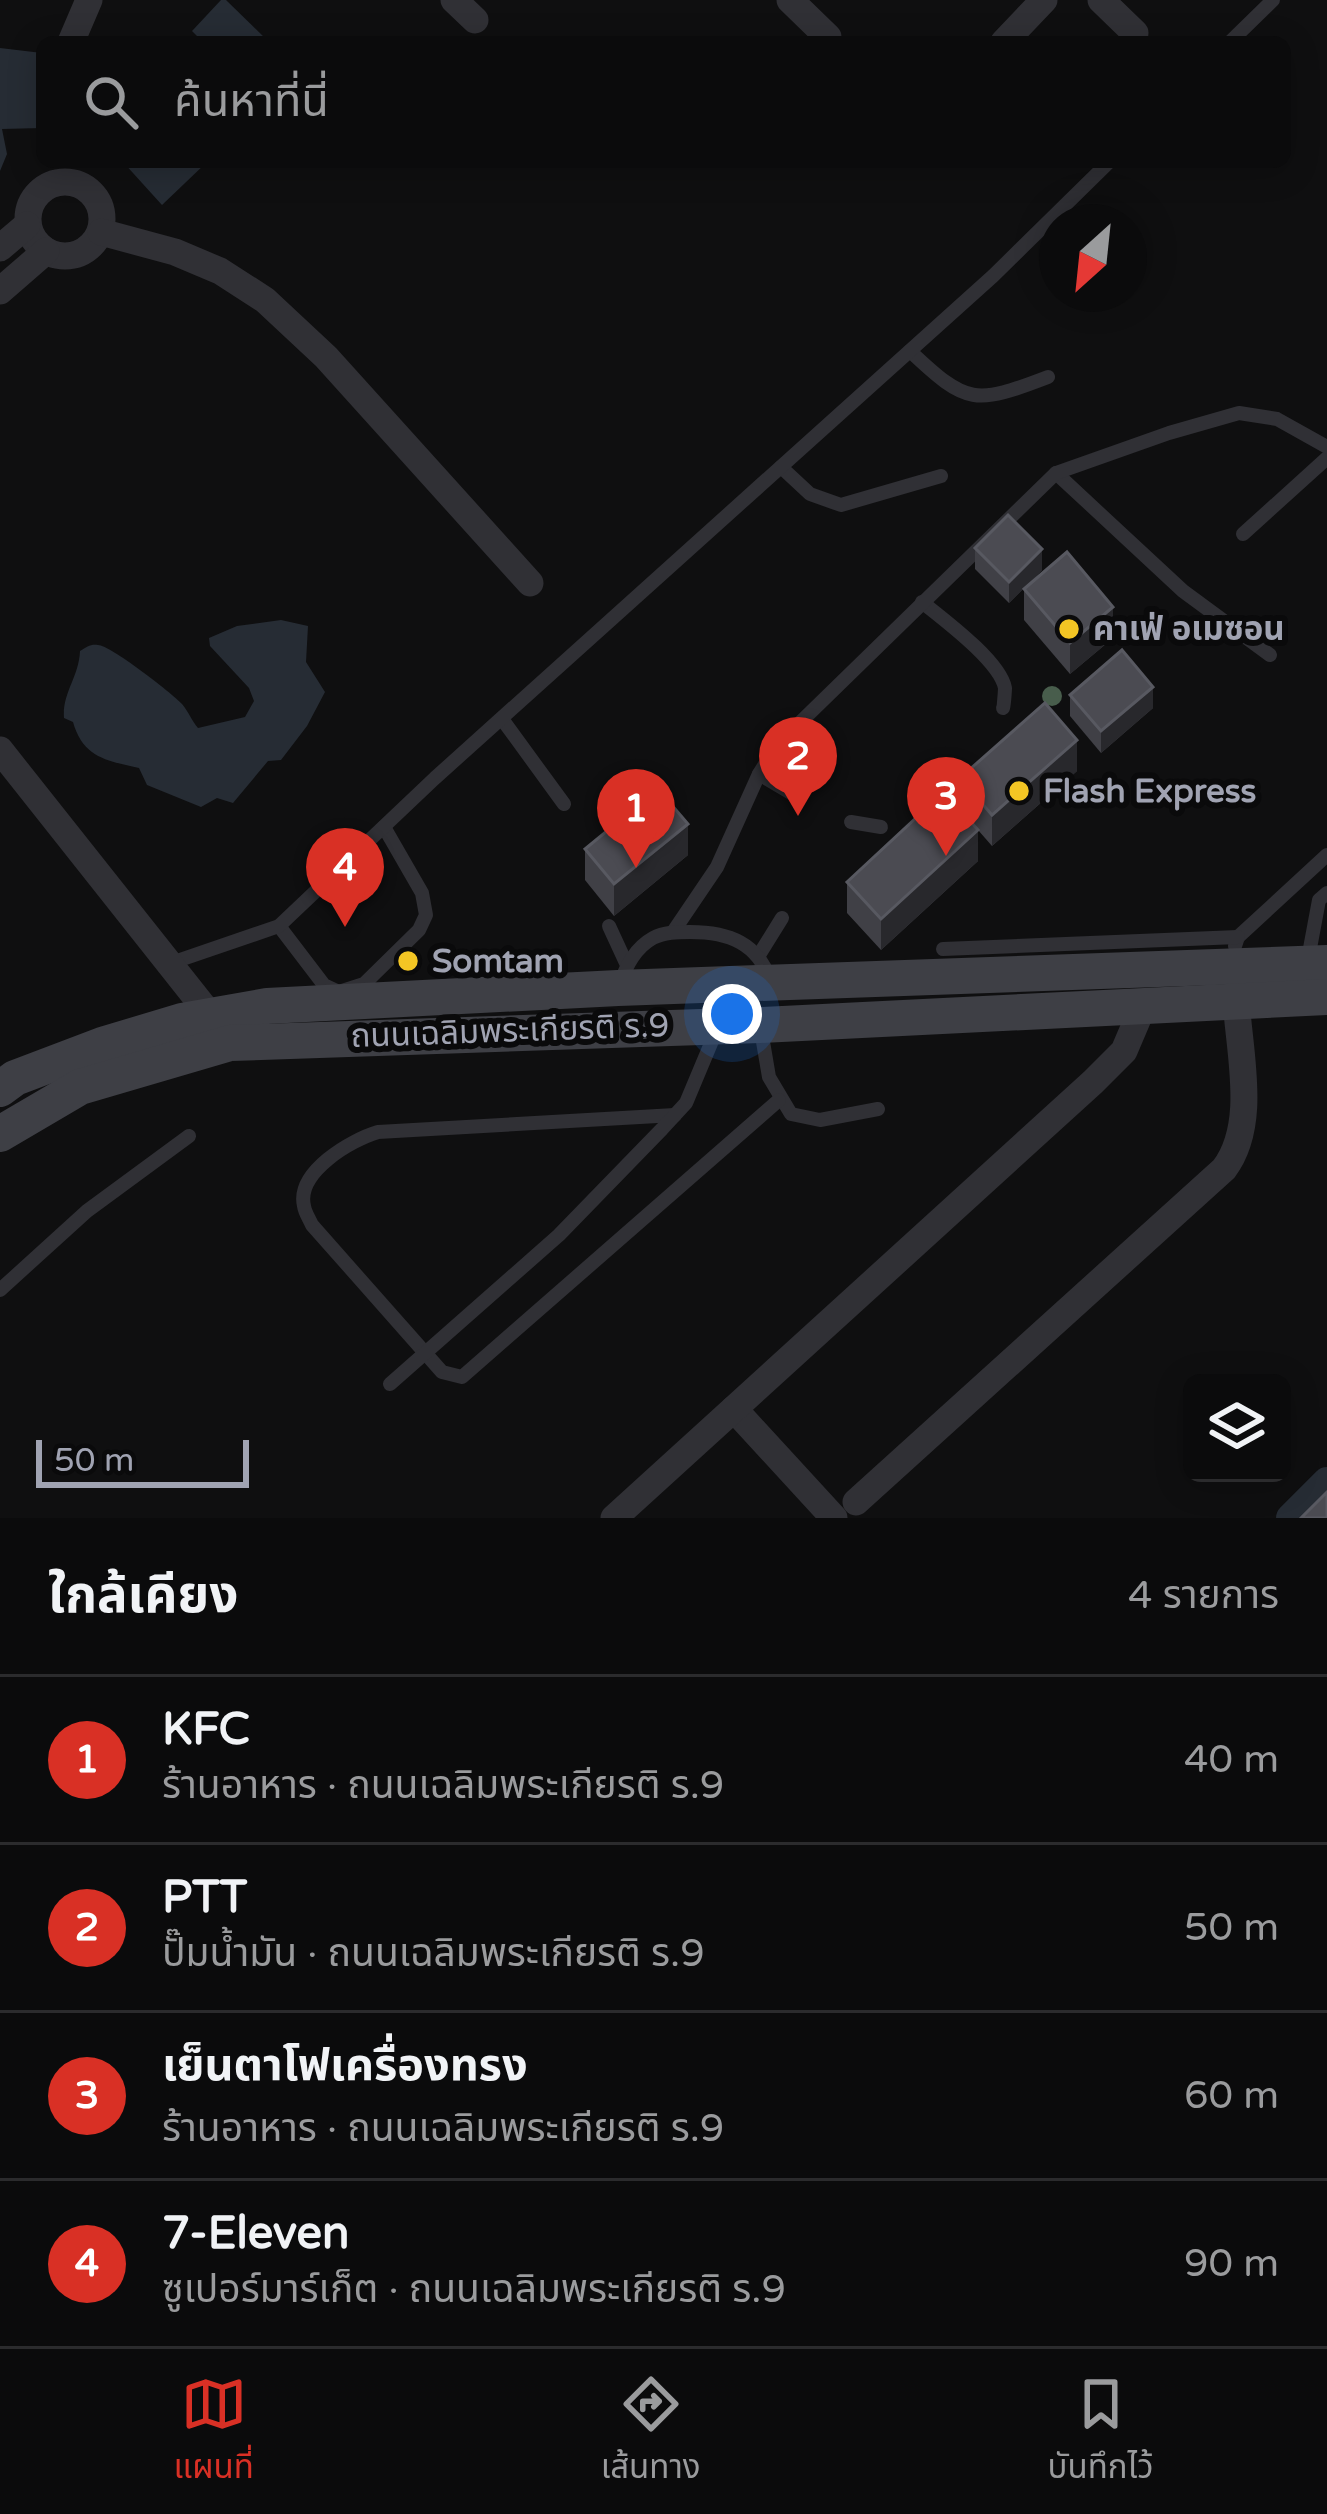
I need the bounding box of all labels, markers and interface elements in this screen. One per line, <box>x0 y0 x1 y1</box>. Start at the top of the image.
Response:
search box <box>36 36 1291 168</box>
icon: search <box>78 69 144 135</box>
text: ค้นหาที่นี่ <box>174 75 329 129</box>
north arrow <box>1039 204 1147 312</box>
place label: คาเฟ่ อเมซอน <box>1093 610 1285 649</box>
marker: คาเฟ่ อเมซอน <box>1056 616 1082 642</box>
pin: 2 <box>759 717 837 816</box>
pin: 3 <box>907 757 985 856</box>
pin: 1 <box>597 769 675 868</box>
place label: Flash Express <box>1043 772 1256 811</box>
marker: Flash Express <box>1006 778 1032 804</box>
pin: 4 <box>306 828 384 927</box>
place label: Somtam <box>432 942 564 981</box>
marker: Somtam <box>395 948 421 974</box>
your location <box>702 984 762 1044</box>
street label: ถนนเฉลิมพระเกียรติ ร.9 <box>350 1006 670 1056</box>
map controls <box>1183 1374 1291 1482</box>
button: layers <box>1183 1374 1291 1482</box>
scale bar <box>36 1434 249 1487</box>
text: 50 m <box>54 1441 134 1480</box>
text: ใกล้เคียง <box>48 1565 238 1627</box>
text: 4 รายการ <box>1128 1572 1279 1619</box>
text: KFC <box>162 1703 250 1757</box>
text: 1 <box>75 1736 99 1783</box>
text: 40 m <box>1184 1736 1279 1783</box>
text: ร้านอาหาร · ถนนเฉลิมพระเกียรติ ร.9 <box>162 1762 724 1809</box>
text: PTT <box>162 1871 247 1925</box>
text: 2 <box>75 1904 99 1951</box>
text: 50 m <box>1184 1904 1279 1951</box>
text: ปั๊มน้ำมัน · ถนนเฉลิมพระเกียรติ ร.9 <box>162 1930 705 1977</box>
text: เย็นตาโฟเครื่องทรง <box>162 2039 528 2093</box>
text: 3 <box>75 2072 99 2119</box>
text: 60 m <box>1184 2072 1279 2119</box>
text: ร้านอาหาร · ถนนเฉลิมพระเกียรติ ร.9 <box>162 2105 724 2152</box>
text: 7-Eleven <box>162 2207 349 2261</box>
text: 4 <box>75 2240 99 2287</box>
text: 90 m <box>1184 2240 1279 2287</box>
text: ซูเปอร์มาร์เก็ต · ถนนเฉลิมพระเกียรติ ร.9 <box>162 2266 786 2313</box>
tab: แผนที่ <box>173 2371 254 2493</box>
tab: เส้นทาง <box>601 2371 701 2493</box>
tab: บันทึกไว้ <box>1048 2371 1154 2493</box>

